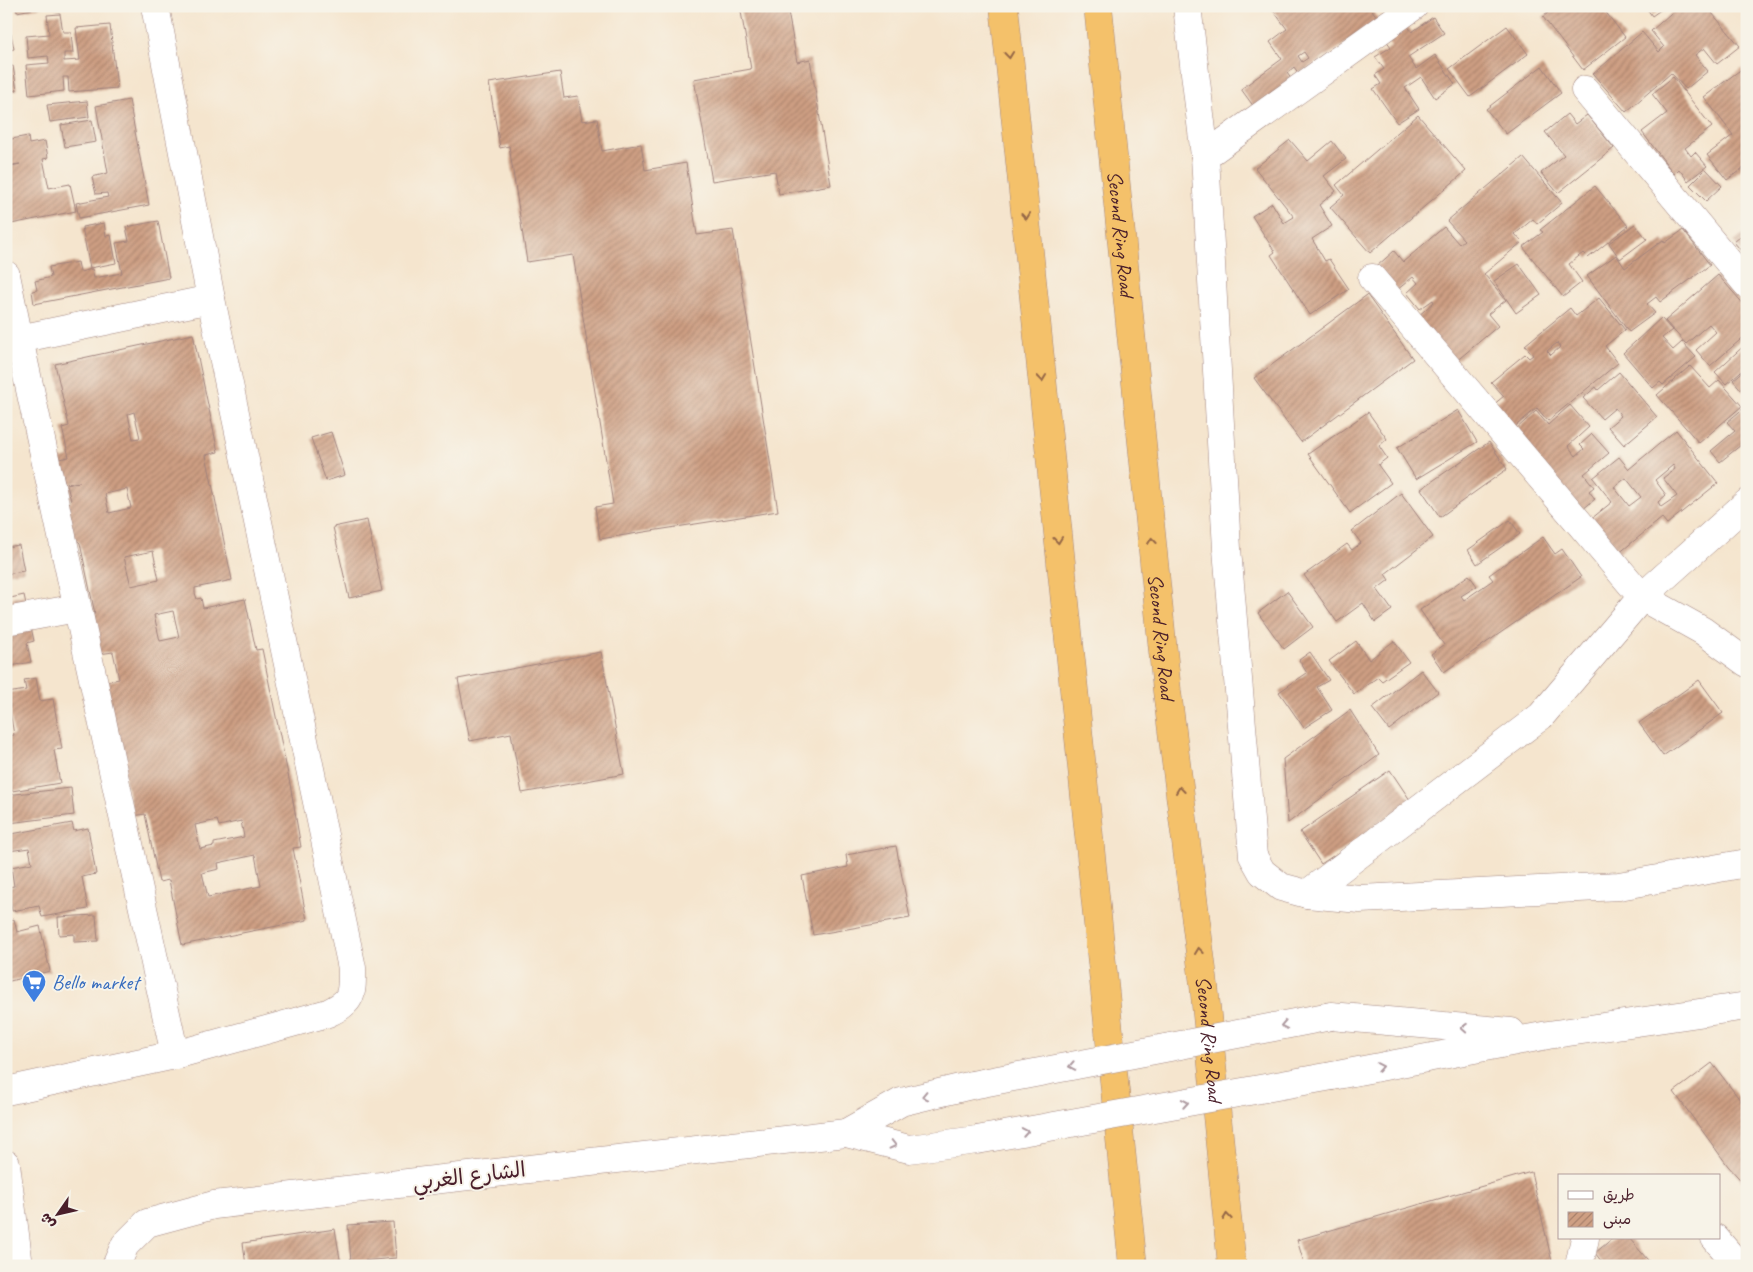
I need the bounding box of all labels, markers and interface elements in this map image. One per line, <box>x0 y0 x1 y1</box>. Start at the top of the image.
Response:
one-way arrow <box>1003 51 1014 59</box>
street label: Second Ring Road <box>1102 170 1140 301</box>
one-way arrow <box>1020 213 1031 221</box>
one-way arrow <box>1036 374 1047 382</box>
one-way arrow <box>1053 536 1064 544</box>
one-way arrow <box>1147 537 1158 545</box>
street label: Second Ring Road <box>1142 573 1181 704</box>
one-way arrow <box>1175 786 1186 794</box>
one-way arrow <box>1194 947 1205 955</box>
supermarket icon: Bello market <box>21 969 47 1003</box>
place label: Bello market <box>52 969 142 995</box>
street label: Second Ring Road <box>1190 975 1229 1106</box>
one-way arrow <box>1279 1020 1288 1030</box>
one-way arrow <box>1460 1023 1468 1034</box>
one-way arrow <box>1068 1060 1077 1071</box>
one-way arrow <box>1376 1062 1385 1073</box>
one-way arrow <box>920 1090 929 1101</box>
one-way arrow <box>1181 1098 1190 1108</box>
one-way arrow <box>1021 1127 1030 1137</box>
one-way arrow <box>889 1139 898 1150</box>
street label: الشارع الغربي <box>411 1156 528 1202</box>
legend <box>1558 1174 1720 1240</box>
text: طريق <box>1603 1186 1635 1205</box>
north arrow <box>32 1190 82 1240</box>
text: ش <box>36 1210 59 1232</box>
text: مبنى <box>1603 1210 1631 1229</box>
one-way arrow <box>1222 1213 1233 1221</box>

